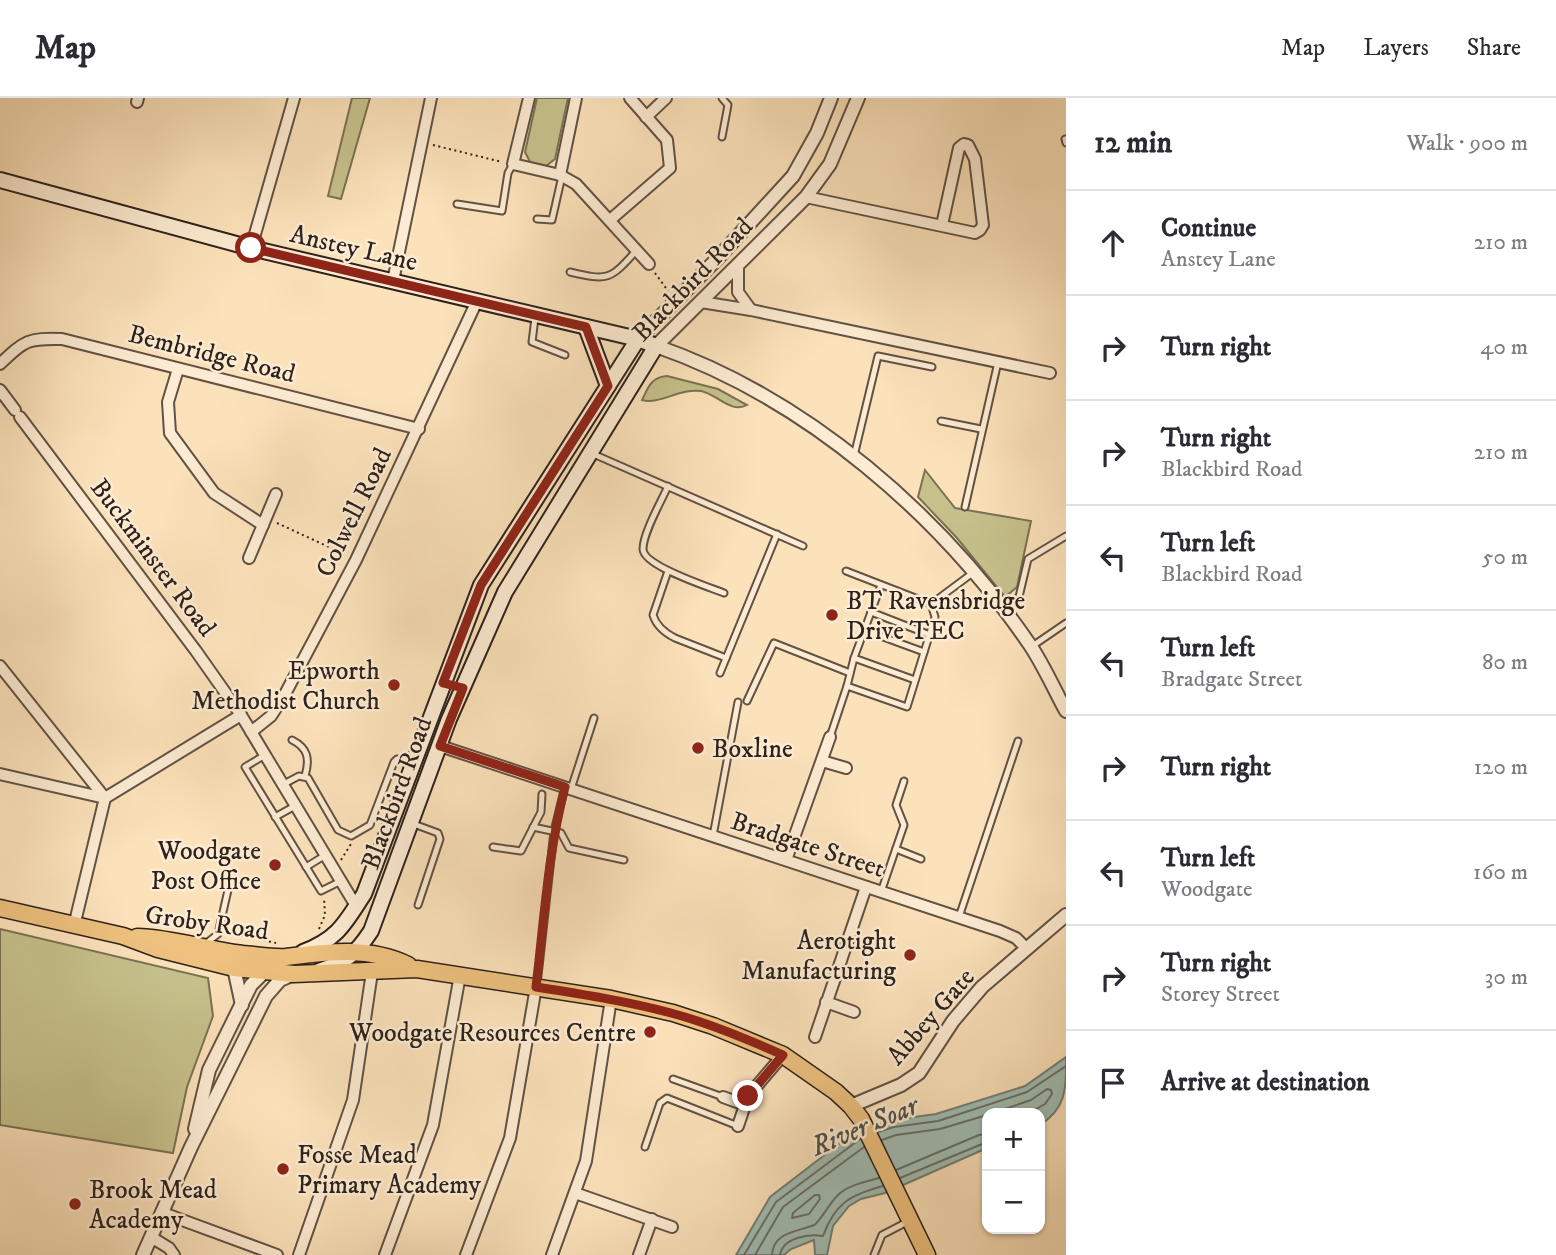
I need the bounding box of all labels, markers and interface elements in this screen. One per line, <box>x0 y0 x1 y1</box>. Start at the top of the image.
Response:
text: Map <box>35 28 96 69</box>
text: Map <box>1281 33 1325 63</box>
text: Layers <box>1363 33 1429 63</box>
text: Share <box>1467 33 1521 63</box>
text: 12 min <box>1094 125 1172 162</box>
text: Walk · 900 m <box>1406 129 1528 158</box>
street label: Blackbird Road <box>626 211 761 349</box>
text: Continue <box>1161 212 1256 245</box>
street label: Anstey Lane <box>287 218 421 279</box>
icon: ahead <box>1094 224 1132 262</box>
text: 210 m <box>1474 228 1528 257</box>
route start <box>235 232 266 263</box>
text: Anstey Lane <box>1161 245 1276 274</box>
street label: Bembridge Road <box>125 318 299 391</box>
icon: right <box>1094 329 1132 367</box>
text: Turn right <box>1161 331 1271 364</box>
text: 40 m <box>1480 333 1528 362</box>
text: Turn right <box>1161 422 1271 455</box>
icon: right <box>1094 434 1132 472</box>
text: 210 m <box>1474 438 1528 467</box>
street label: Colwell Road <box>309 443 400 583</box>
text: Blackbird Road <box>1161 455 1303 484</box>
street label: Buckminster Road <box>83 472 223 644</box>
text: Turn left <box>1161 527 1255 560</box>
icon: left <box>1094 539 1132 577</box>
text: 50 m <box>1482 543 1528 572</box>
text: Blackbird Road <box>1161 560 1303 589</box>
place label: BT Ravensbridge Drive TEC <box>846 585 1025 648</box>
marker: BT Ravensbridge Drive TEC <box>824 607 840 623</box>
text: Turn left <box>1161 632 1255 665</box>
icon: left <box>1094 644 1132 682</box>
text: 80 m <box>1482 648 1528 677</box>
place label: Epworth Methodist Church <box>191 655 380 718</box>
text: Bradgate Street <box>1161 665 1302 694</box>
marker: Epworth Methodist Church <box>386 677 402 693</box>
street label: Blackbird Road <box>355 713 440 874</box>
place label: Boxline <box>712 733 793 766</box>
marker: Boxline <box>690 740 706 756</box>
icon: right <box>1094 749 1132 787</box>
text: Turn right <box>1161 751 1271 784</box>
text: 120 m <box>1474 753 1528 782</box>
street label: Bradgate Street <box>726 805 889 886</box>
place label: Woodgate Post Office <box>151 835 261 898</box>
text: Turn left <box>1161 842 1255 875</box>
icon: left <box>1094 854 1132 892</box>
marker: Woodgate Post Office <box>267 857 283 873</box>
text: 160 m <box>1473 858 1528 887</box>
text: Woodgate <box>1161 875 1253 904</box>
street label: Groby Road <box>143 898 271 948</box>
place label: Aerotight Manufacturing <box>741 925 896 988</box>
marker: Aerotight Manufacturing <box>902 947 918 963</box>
text: Turn right <box>1161 947 1271 980</box>
icon: right <box>1094 959 1132 997</box>
street label: Abbey Gate <box>880 962 982 1072</box>
text: 30 m <box>1485 963 1528 992</box>
text: Storey Street <box>1161 980 1280 1009</box>
place label: Woodgate Resources Centre <box>348 1017 636 1050</box>
marker: Woodgate Resources Centre <box>642 1024 658 1040</box>
icon: arrive <box>1094 1064 1132 1102</box>
text: Arrive at destination <box>1161 1066 1370 1099</box>
route end <box>732 1080 763 1111</box>
water label: River Soar <box>805 1087 925 1165</box>
map controls <box>982 1108 1045 1234</box>
button: + <box>982 1108 1045 1171</box>
place label: Fosse Mead Primary Academy <box>297 1139 482 1202</box>
marker: Fosse Mead Primary Academy <box>275 1161 291 1177</box>
button: − <box>982 1171 1045 1234</box>
place label: Brook Mead Academy <box>89 1174 217 1237</box>
marker: Brook Mead Academy <box>67 1196 83 1212</box>

